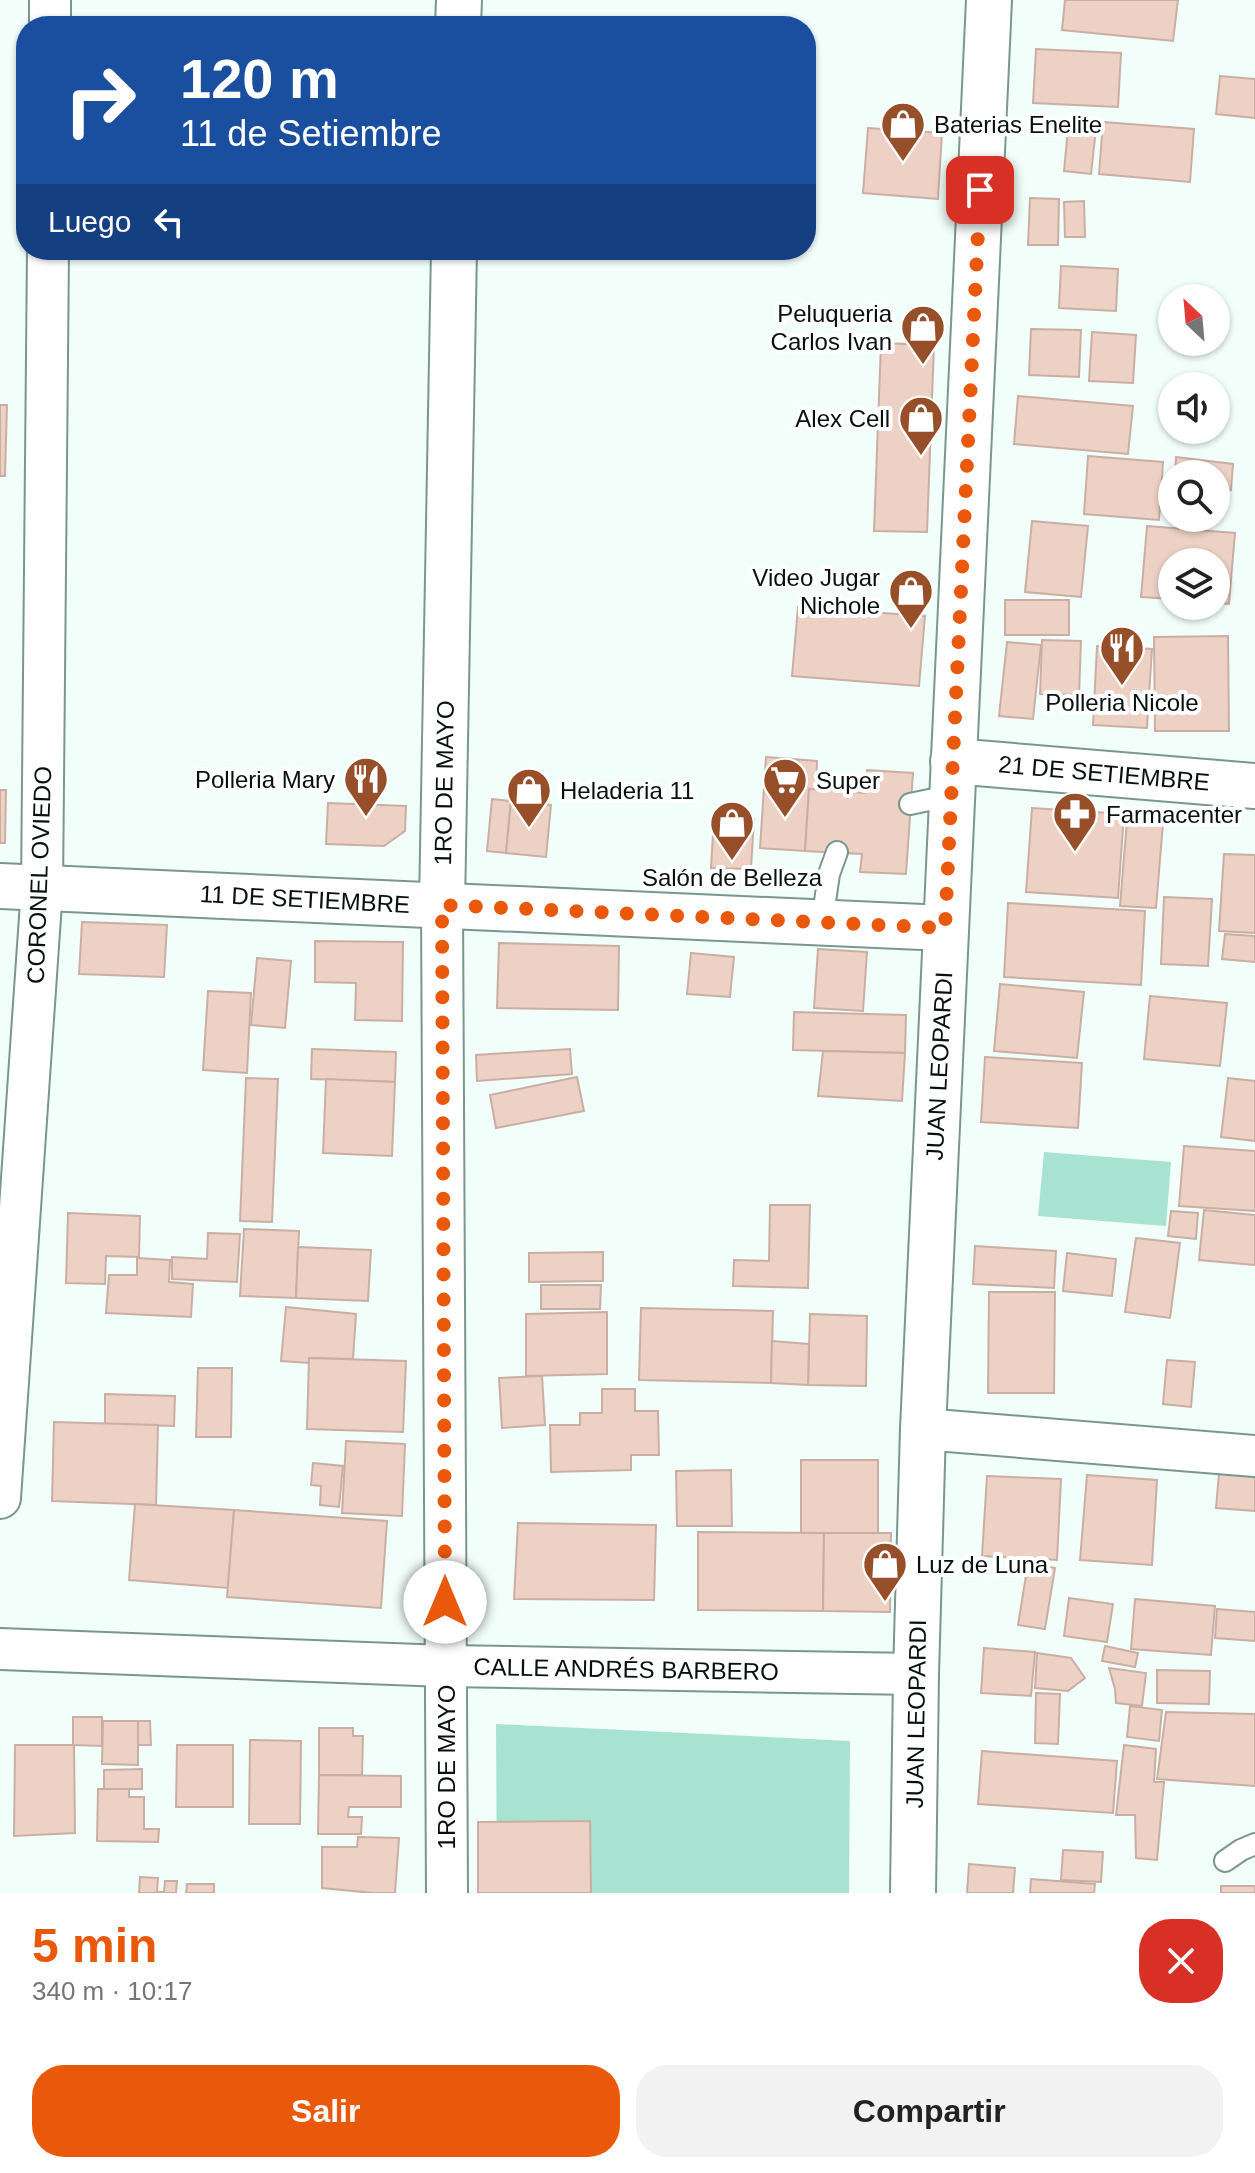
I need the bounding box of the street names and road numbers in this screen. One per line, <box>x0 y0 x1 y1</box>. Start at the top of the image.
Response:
street label: 1RO DE MAYO <box>429 700 459 866</box>
street label: 21 DE SETIEMBRE <box>997 750 1211 796</box>
street label: CORONEL OVIEDO <box>22 766 56 984</box>
street label: 11 DE SETIEMBRE <box>199 880 411 918</box>
street label: JUAN LEOPARDI <box>921 971 957 1161</box>
street label: JUAN LEOPARDI <box>901 1619 931 1809</box>
street label: CALLE ANDRÉS BARBERO <box>473 1653 779 1685</box>
street label: 1RO DE MAYO <box>433 1685 460 1849</box>

